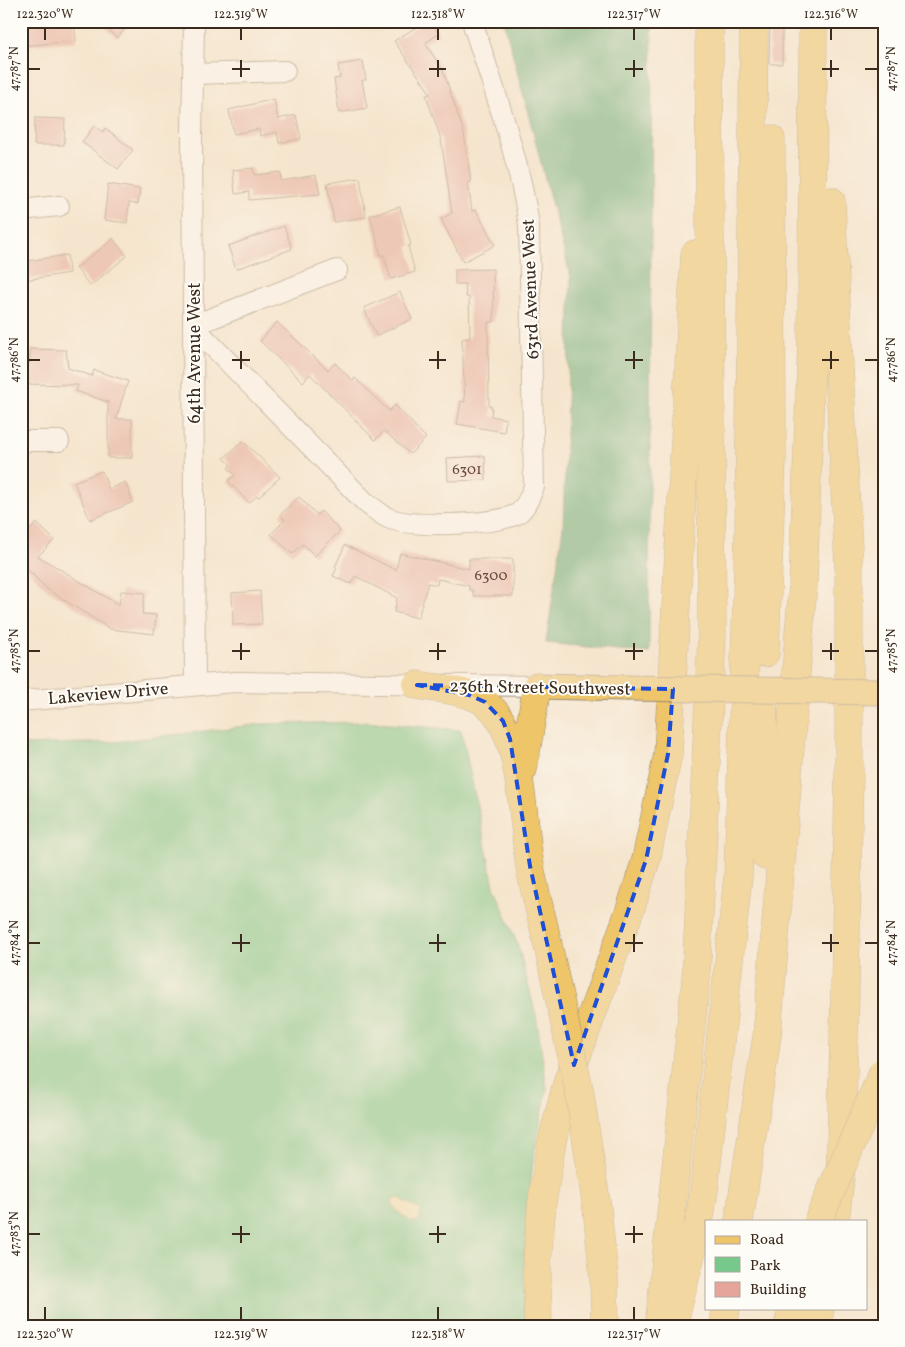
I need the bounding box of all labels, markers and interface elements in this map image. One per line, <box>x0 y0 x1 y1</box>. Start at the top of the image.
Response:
text: 122.320°W <box>17 7 73 23</box>
text: 122.319°W <box>214 7 268 23</box>
text: 122.318°W <box>411 7 465 23</box>
text: 122.317°W <box>607 7 661 23</box>
text: 122.316°W <box>804 7 858 23</box>
text: 47.787°N <box>7 46 23 92</box>
text: 47.787°N <box>884 46 900 92</box>
street label: 63rd Avenue West <box>517 218 546 360</box>
street label: 64th Avenue West <box>183 282 208 424</box>
text: 47.786°N <box>7 337 23 383</box>
text: 47.786°N <box>884 337 900 383</box>
house number: 6301 <box>452 460 482 481</box>
house number: 6300 <box>474 566 508 587</box>
text: 47.785°N <box>7 628 23 673</box>
text: 47.785°N <box>884 628 900 673</box>
street label: 236th Street Southwest <box>449 674 631 703</box>
street label: Lakeview Drive <box>47 677 170 712</box>
text: 47.784°N <box>7 920 23 966</box>
text: 47.784°N <box>884 920 900 966</box>
text: 47.783°N <box>7 1211 23 1257</box>
legend <box>705 1220 868 1310</box>
text: Road <box>750 1230 784 1251</box>
text: Park <box>750 1256 781 1277</box>
text: Building <box>750 1280 807 1301</box>
text: 122.320°W <box>17 1327 73 1343</box>
text: 122.319°W <box>214 1327 268 1343</box>
text: 122.318°W <box>411 1327 465 1343</box>
text: 122.317°W <box>607 1327 661 1343</box>

